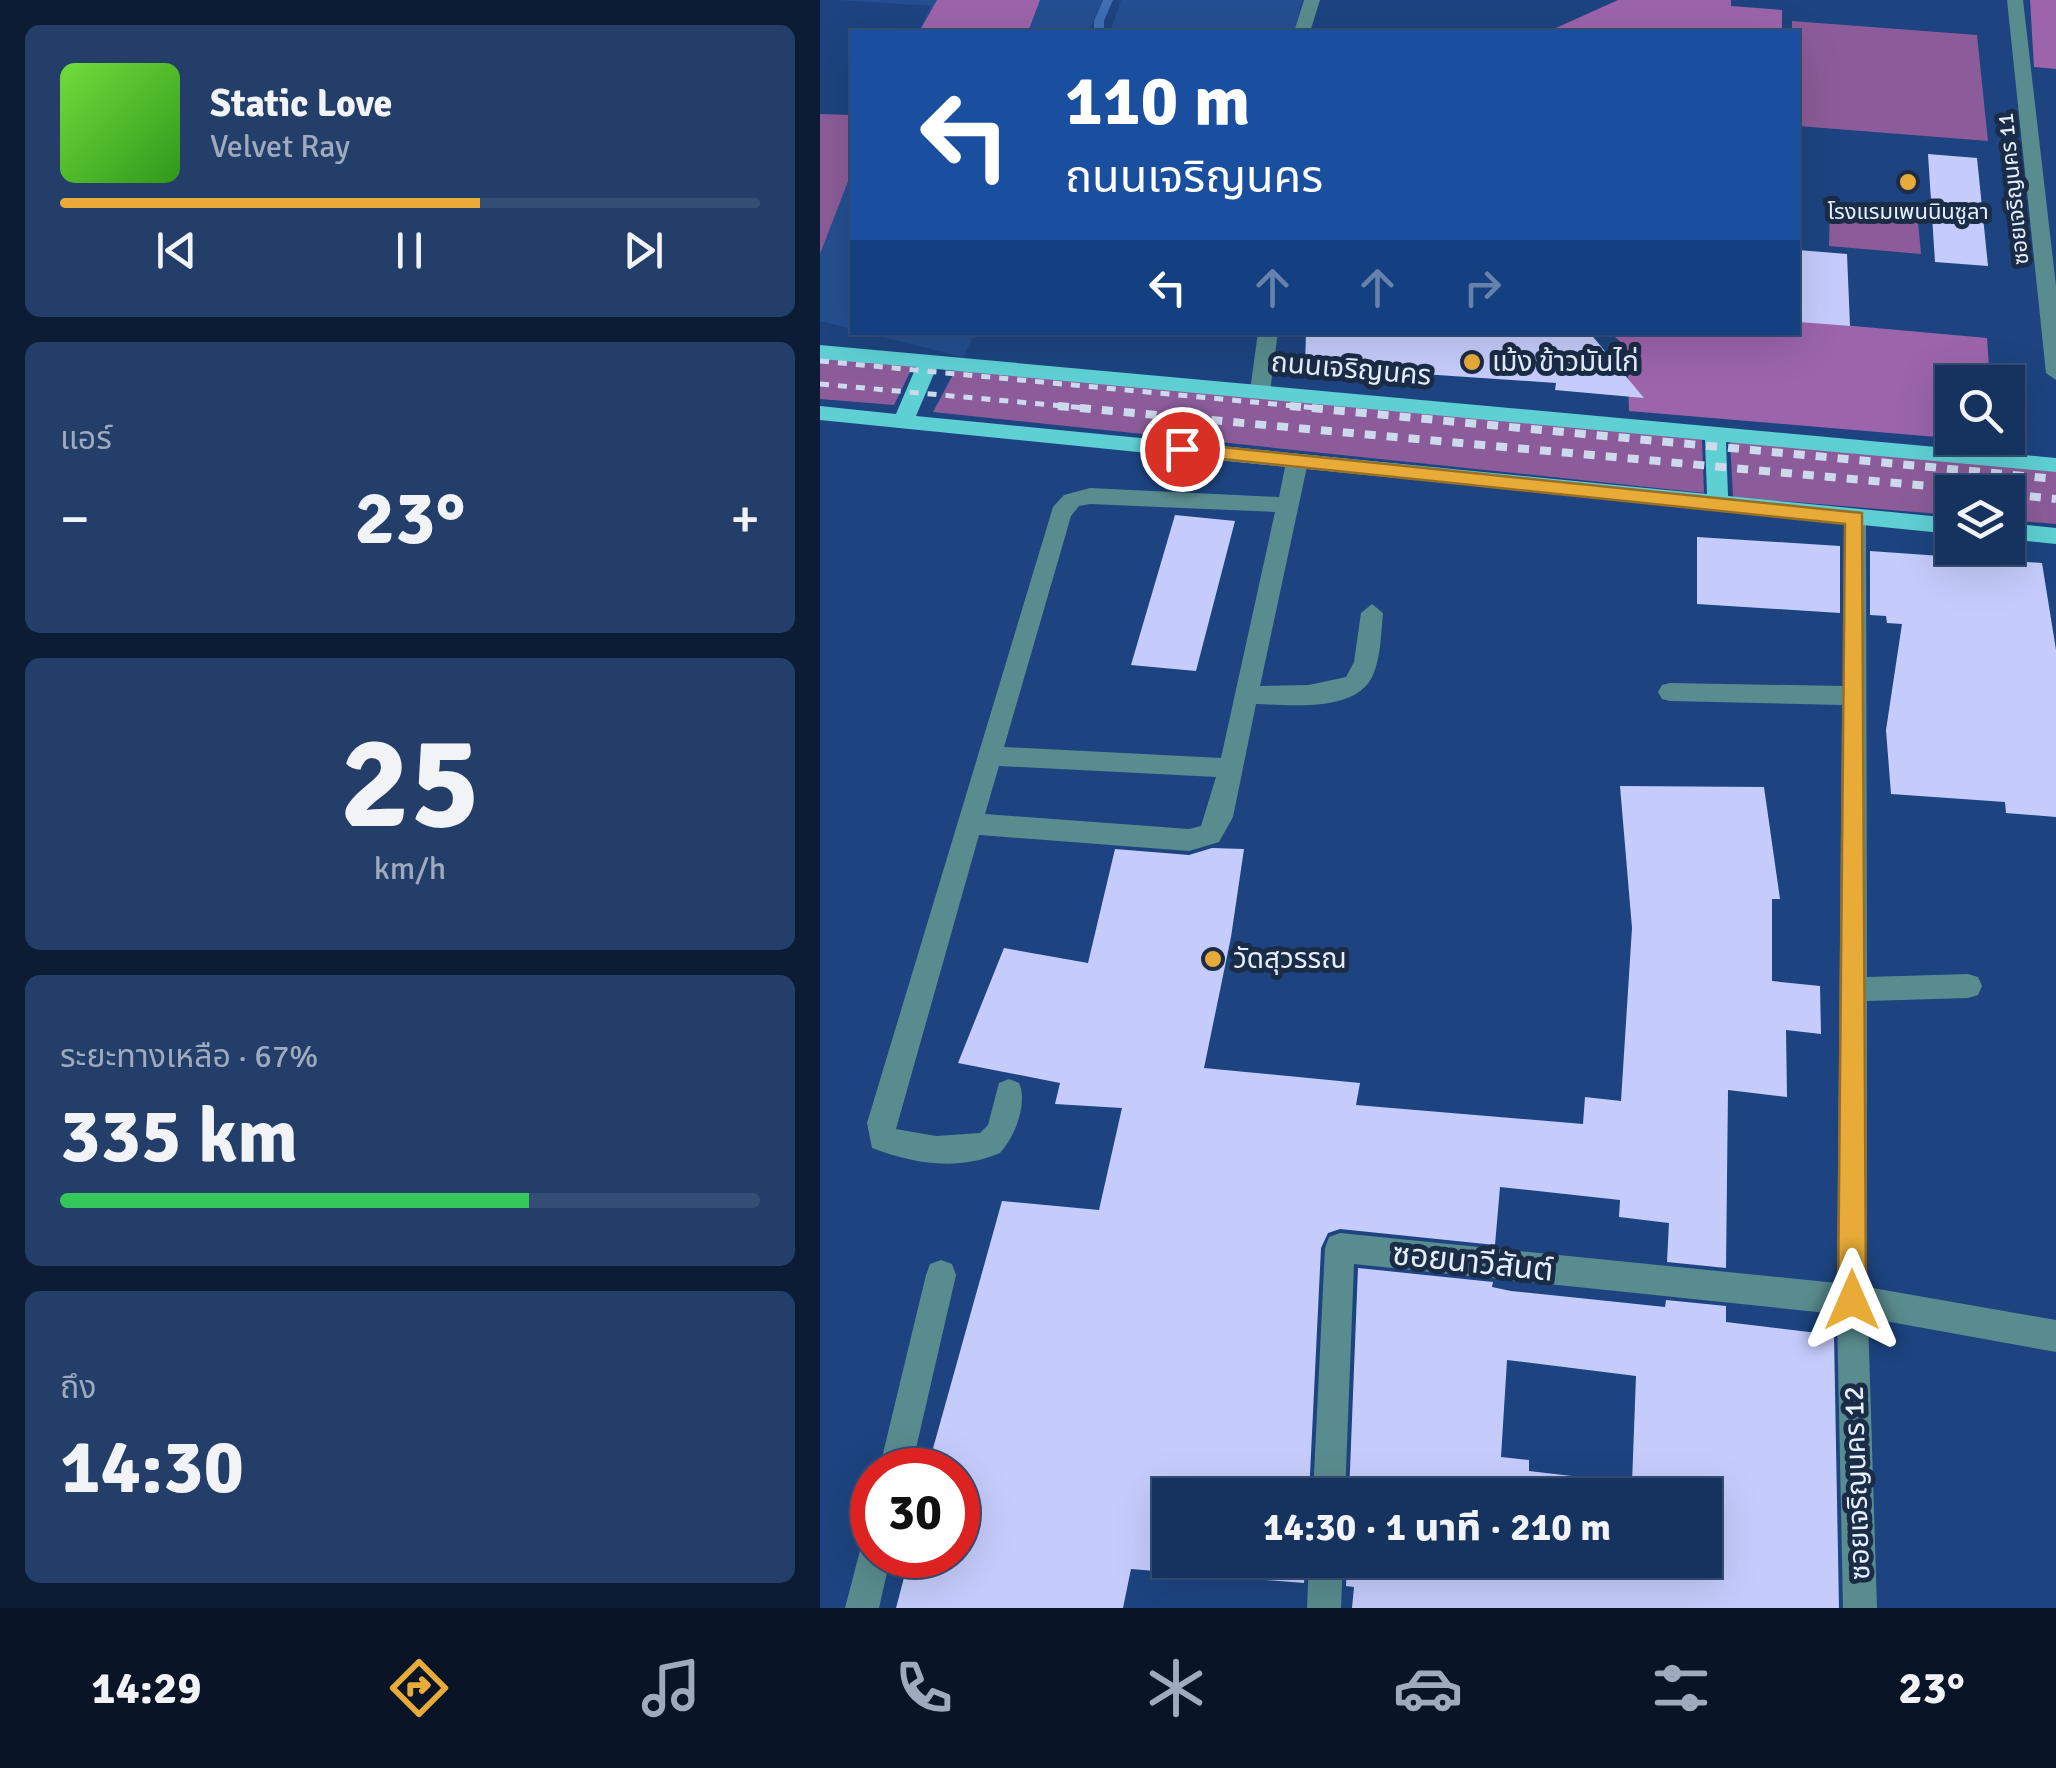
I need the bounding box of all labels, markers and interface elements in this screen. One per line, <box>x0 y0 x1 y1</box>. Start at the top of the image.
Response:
text: 110 m <box>1065 58 1250 144</box>
icon: left <box>900 70 1030 200</box>
text: Static Love <box>210 80 392 127</box>
street label: ซอยเจริญนคร 11 <box>1992 112 2034 266</box>
text: Velvet Ray <box>210 127 350 166</box>
text: ถนนเจริญนคร <box>1065 150 1323 205</box>
marker: โรงแรมเพนนินซูลา <box>1897 171 1919 193</box>
place label: โรงแรมเพนนินซูลา <box>1827 198 1989 225</box>
icon: previous <box>149 223 204 278</box>
icon: pause <box>382 223 437 278</box>
icon: next <box>616 223 671 278</box>
icon: left <box>1140 260 1195 315</box>
icon: ahead <box>1245 260 1300 315</box>
icon: ahead <box>1350 260 1405 315</box>
icon: right <box>1455 260 1510 315</box>
street label: ถนนเจริญนคร <box>1269 345 1433 393</box>
place label: เม้ง ข้าวมันไก่ <box>1492 345 1639 379</box>
marker: เม้ง ข้าวมันไก่ <box>1461 351 1483 373</box>
map controls <box>1935 365 2025 565</box>
button: search <box>1935 365 2025 455</box>
pin <box>1140 407 1225 492</box>
text: แอร์ <box>60 419 112 458</box>
icon: arrive <box>1155 422 1210 477</box>
text: 23° <box>355 472 466 565</box>
button: layers <box>1935 475 2025 565</box>
text: − <box>60 485 90 553</box>
text: + <box>730 485 760 553</box>
text: 25 <box>340 704 480 864</box>
text: km/h <box>374 849 446 888</box>
place label: วัดสุวรรณ <box>1233 942 1347 976</box>
marker: วัดสุวรรณ <box>1202 948 1224 970</box>
text: ระยะทางเหลือ · 67% <box>60 1037 318 1076</box>
text: 335 km <box>60 1090 298 1183</box>
street label: ซอยนาวีสันต์ <box>1391 1234 1555 1290</box>
position arrow <box>1800 1248 1904 1352</box>
text: ถึง <box>60 1368 96 1407</box>
street label: ซอยเจริญนคร 12 <box>1837 1385 1877 1581</box>
text: 14:30 <box>60 1421 244 1514</box>
speed limit sign: 30 <box>850 1448 980 1578</box>
text: 14:30 · 1 นาที · 210 m <box>1263 1504 1611 1551</box>
icon: directions <box>384 1653 454 1723</box>
icon: music <box>636 1653 706 1723</box>
icon: phone <box>889 1653 959 1723</box>
icon: climate <box>1141 1653 1211 1723</box>
icon: car <box>1393 1653 1463 1723</box>
icon: filters <box>1646 1653 1716 1723</box>
text: 14:29 <box>91 1661 202 1716</box>
text: 23° <box>1898 1661 1965 1716</box>

